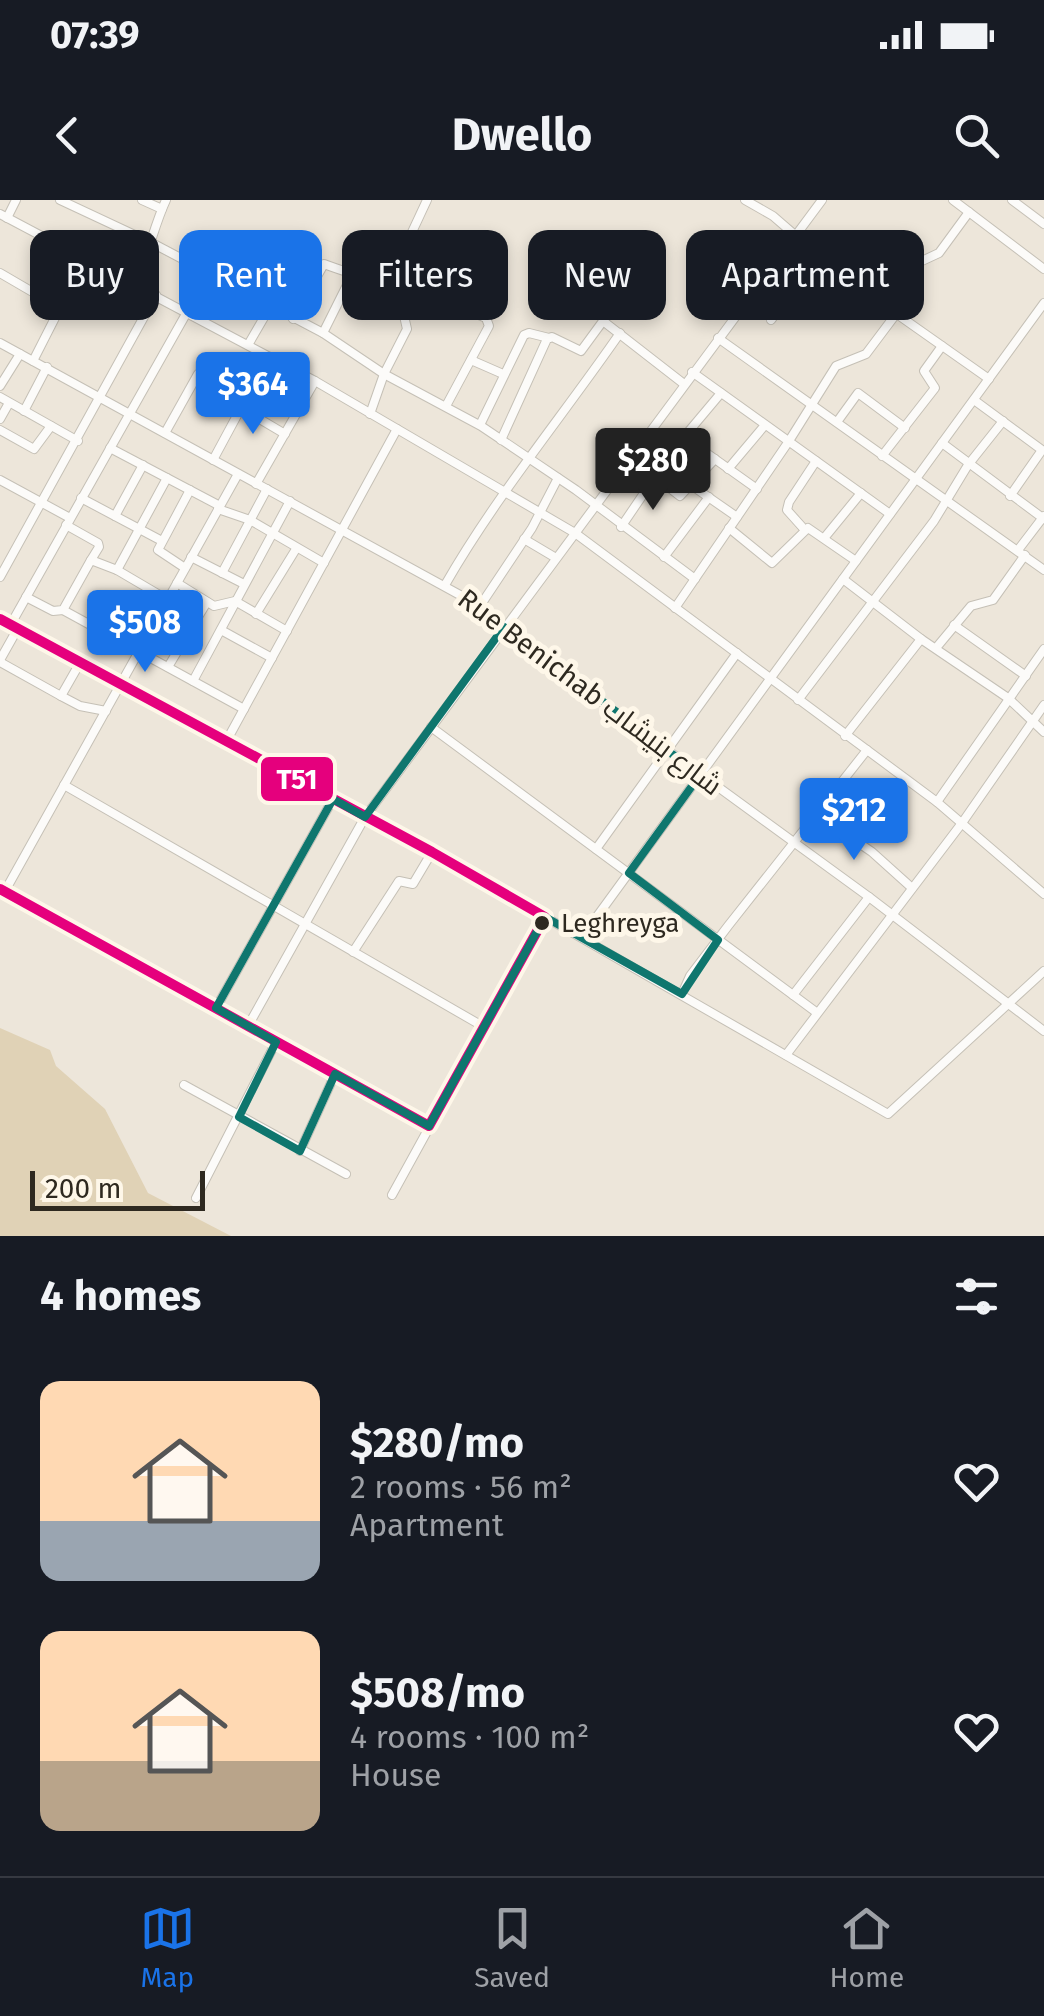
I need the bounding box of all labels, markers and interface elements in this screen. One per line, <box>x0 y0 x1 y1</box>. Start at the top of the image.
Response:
text: 07:39 <box>50 12 140 58</box>
icon: back <box>40 108 95 163</box>
text: Dwello <box>452 108 592 162</box>
icon: search <box>949 108 1004 163</box>
chip: Buy <box>30 230 159 320</box>
chip: Rent <box>179 230 322 320</box>
chip: Filters <box>342 230 508 320</box>
chip: New <box>528 230 666 320</box>
chip: Apartment <box>686 230 924 320</box>
pin: $364 <box>194 352 312 437</box>
text: $364 <box>218 365 288 403</box>
pin: $280 <box>594 428 712 513</box>
text: $280 <box>617 441 689 479</box>
street label: Rue Benichab شارع بنيشاب <box>450 582 728 804</box>
pin: $508 <box>86 590 204 675</box>
text: $508 <box>109 603 181 641</box>
line badge: T51 <box>259 755 335 803</box>
text: T51 <box>277 763 317 796</box>
pin: $212 <box>795 778 913 863</box>
text: $212 <box>822 791 886 829</box>
place label: Leghreyga <box>561 908 679 939</box>
marker: Leghreyga <box>532 913 552 933</box>
scale bar <box>30 1166 205 1210</box>
text: 200 m <box>45 1172 122 1205</box>
icon: filters <box>949 1269 1004 1324</box>
text: 4 homes <box>40 1271 201 1321</box>
text: $280/mo <box>350 1418 524 1468</box>
icon: home <box>120 1421 240 1541</box>
icon: heart <box>949 1454 1004 1509</box>
text: 2 rooms · 56 m² <box>350 1468 572 1506</box>
text: Apartment <box>350 1506 504 1544</box>
text: $508/mo <box>350 1668 525 1718</box>
icon: home <box>120 1671 240 1791</box>
icon: heart <box>949 1704 1004 1759</box>
text: 4 rooms · 100 m² <box>350 1718 589 1756</box>
text: House <box>350 1756 441 1794</box>
tab: Map <box>140 1901 195 1994</box>
tab: Saved <box>474 1901 550 1994</box>
tab: Home <box>830 1901 904 1994</box>

